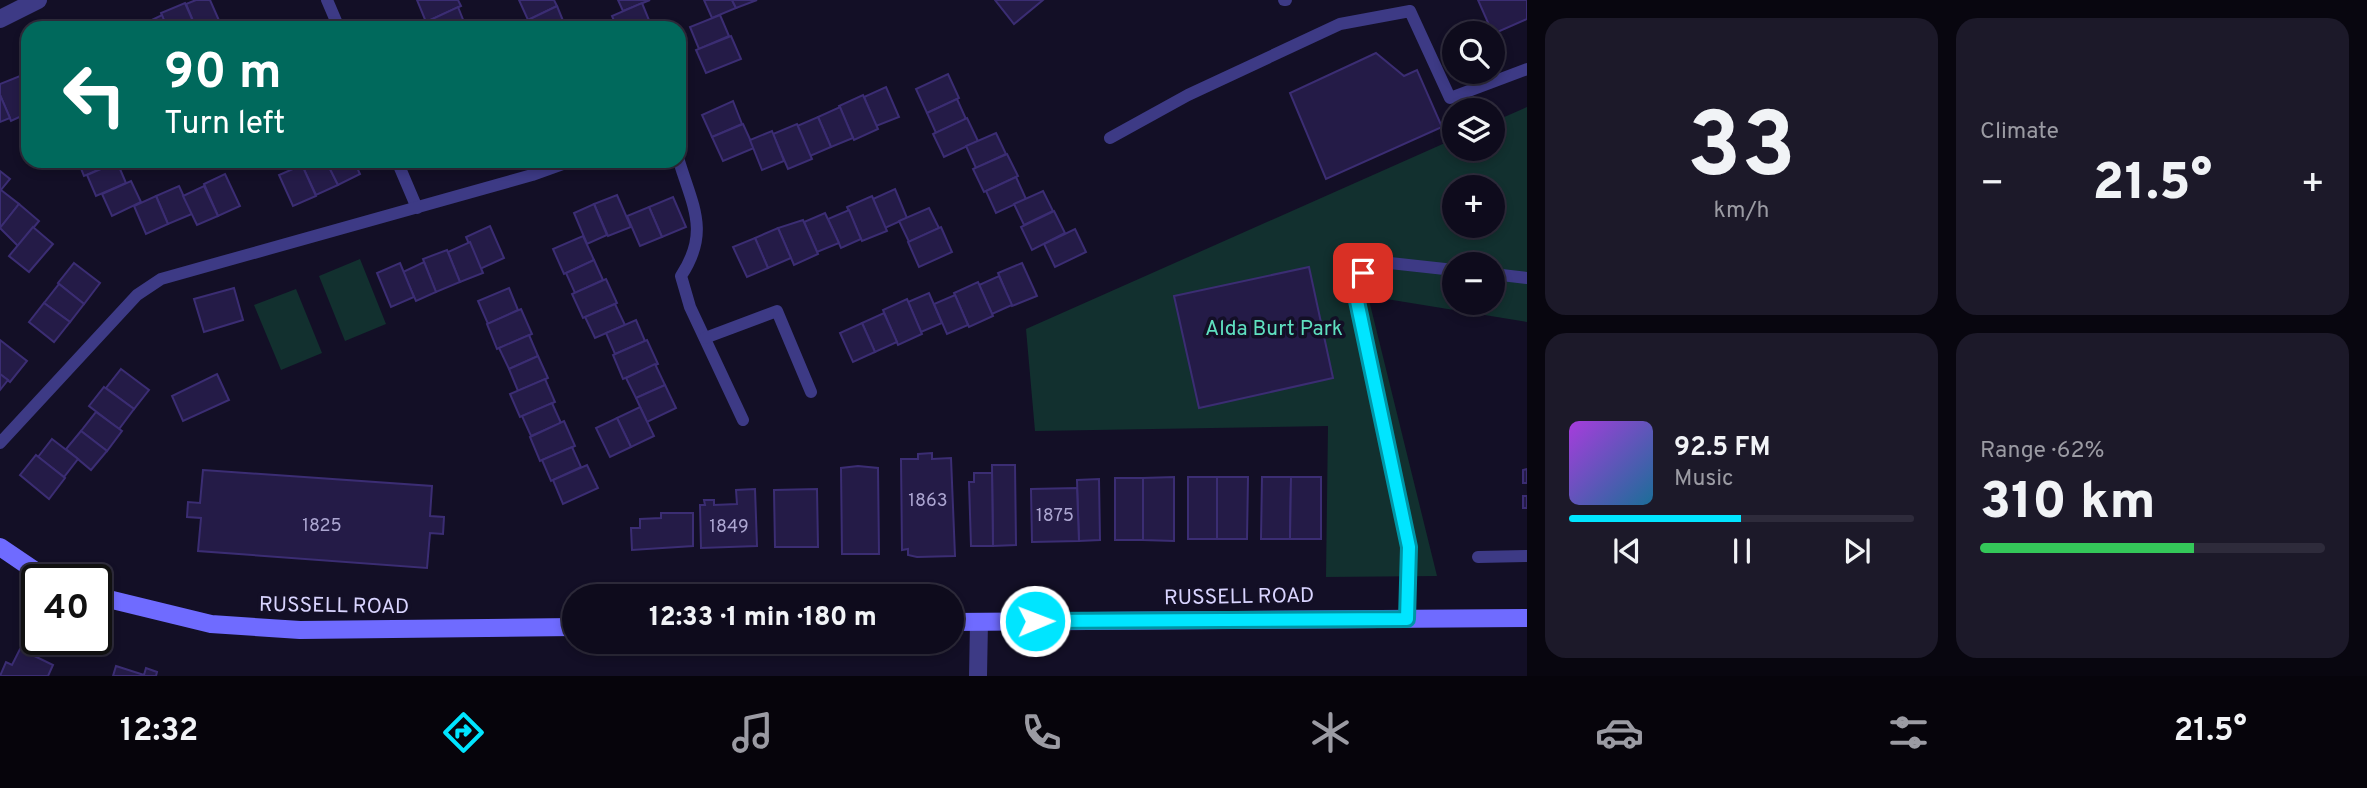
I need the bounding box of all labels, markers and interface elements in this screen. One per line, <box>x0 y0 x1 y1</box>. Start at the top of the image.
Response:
map controls <box>1442 21 1505 315</box>
button: search <box>1442 21 1505 84</box>
text: 90 m <box>164 44 282 106</box>
icon: left <box>49 49 140 140</box>
text: 33 <box>1687 94 1796 209</box>
button: layers <box>1442 98 1505 161</box>
text: Turn left <box>164 105 285 145</box>
text: Climate <box>1980 118 2059 147</box>
text: 21.5° <box>2093 152 2212 218</box>
text: − <box>1980 161 2005 210</box>
text: + <box>2300 161 2325 210</box>
button: + <box>1442 175 1505 238</box>
text: km/h <box>1714 197 1769 226</box>
pin <box>1333 243 1393 303</box>
button: − <box>1442 252 1505 315</box>
icon: arrive <box>1344 254 1382 292</box>
park label: Alda Burt Park <box>1205 316 1343 343</box>
text: 92.5 FM <box>1674 432 1771 465</box>
text: Range · 62% <box>1980 437 2105 466</box>
text: Music <box>1674 465 1734 494</box>
text: 310 km <box>1980 471 2156 537</box>
house number: 1863 <box>908 490 948 513</box>
house number: 1875 <box>1036 505 1074 528</box>
house number: 1825 <box>302 515 342 538</box>
house number: 1849 <box>709 516 749 539</box>
icon: previous <box>1608 532 1646 570</box>
icon: pause <box>1723 532 1761 570</box>
icon: next <box>1838 532 1876 570</box>
speed limit sign: 40 <box>21 564 112 655</box>
street label: RUSSELL ROAD <box>1164 583 1314 612</box>
position arrow <box>998 584 1072 658</box>
street label: RUSSELL ROAD <box>259 592 409 621</box>
text: 12:33 · 1 min · 180 m <box>649 602 877 635</box>
icon: directions <box>439 708 488 757</box>
icon: music <box>728 708 777 757</box>
icon: phone <box>1017 708 1066 757</box>
icon: climate <box>1306 708 1355 757</box>
icon: car <box>1595 708 1644 757</box>
icon: filters <box>1884 708 1933 757</box>
text: 12:32 <box>120 712 198 752</box>
text: 21.5° <box>2174 712 2247 752</box>

